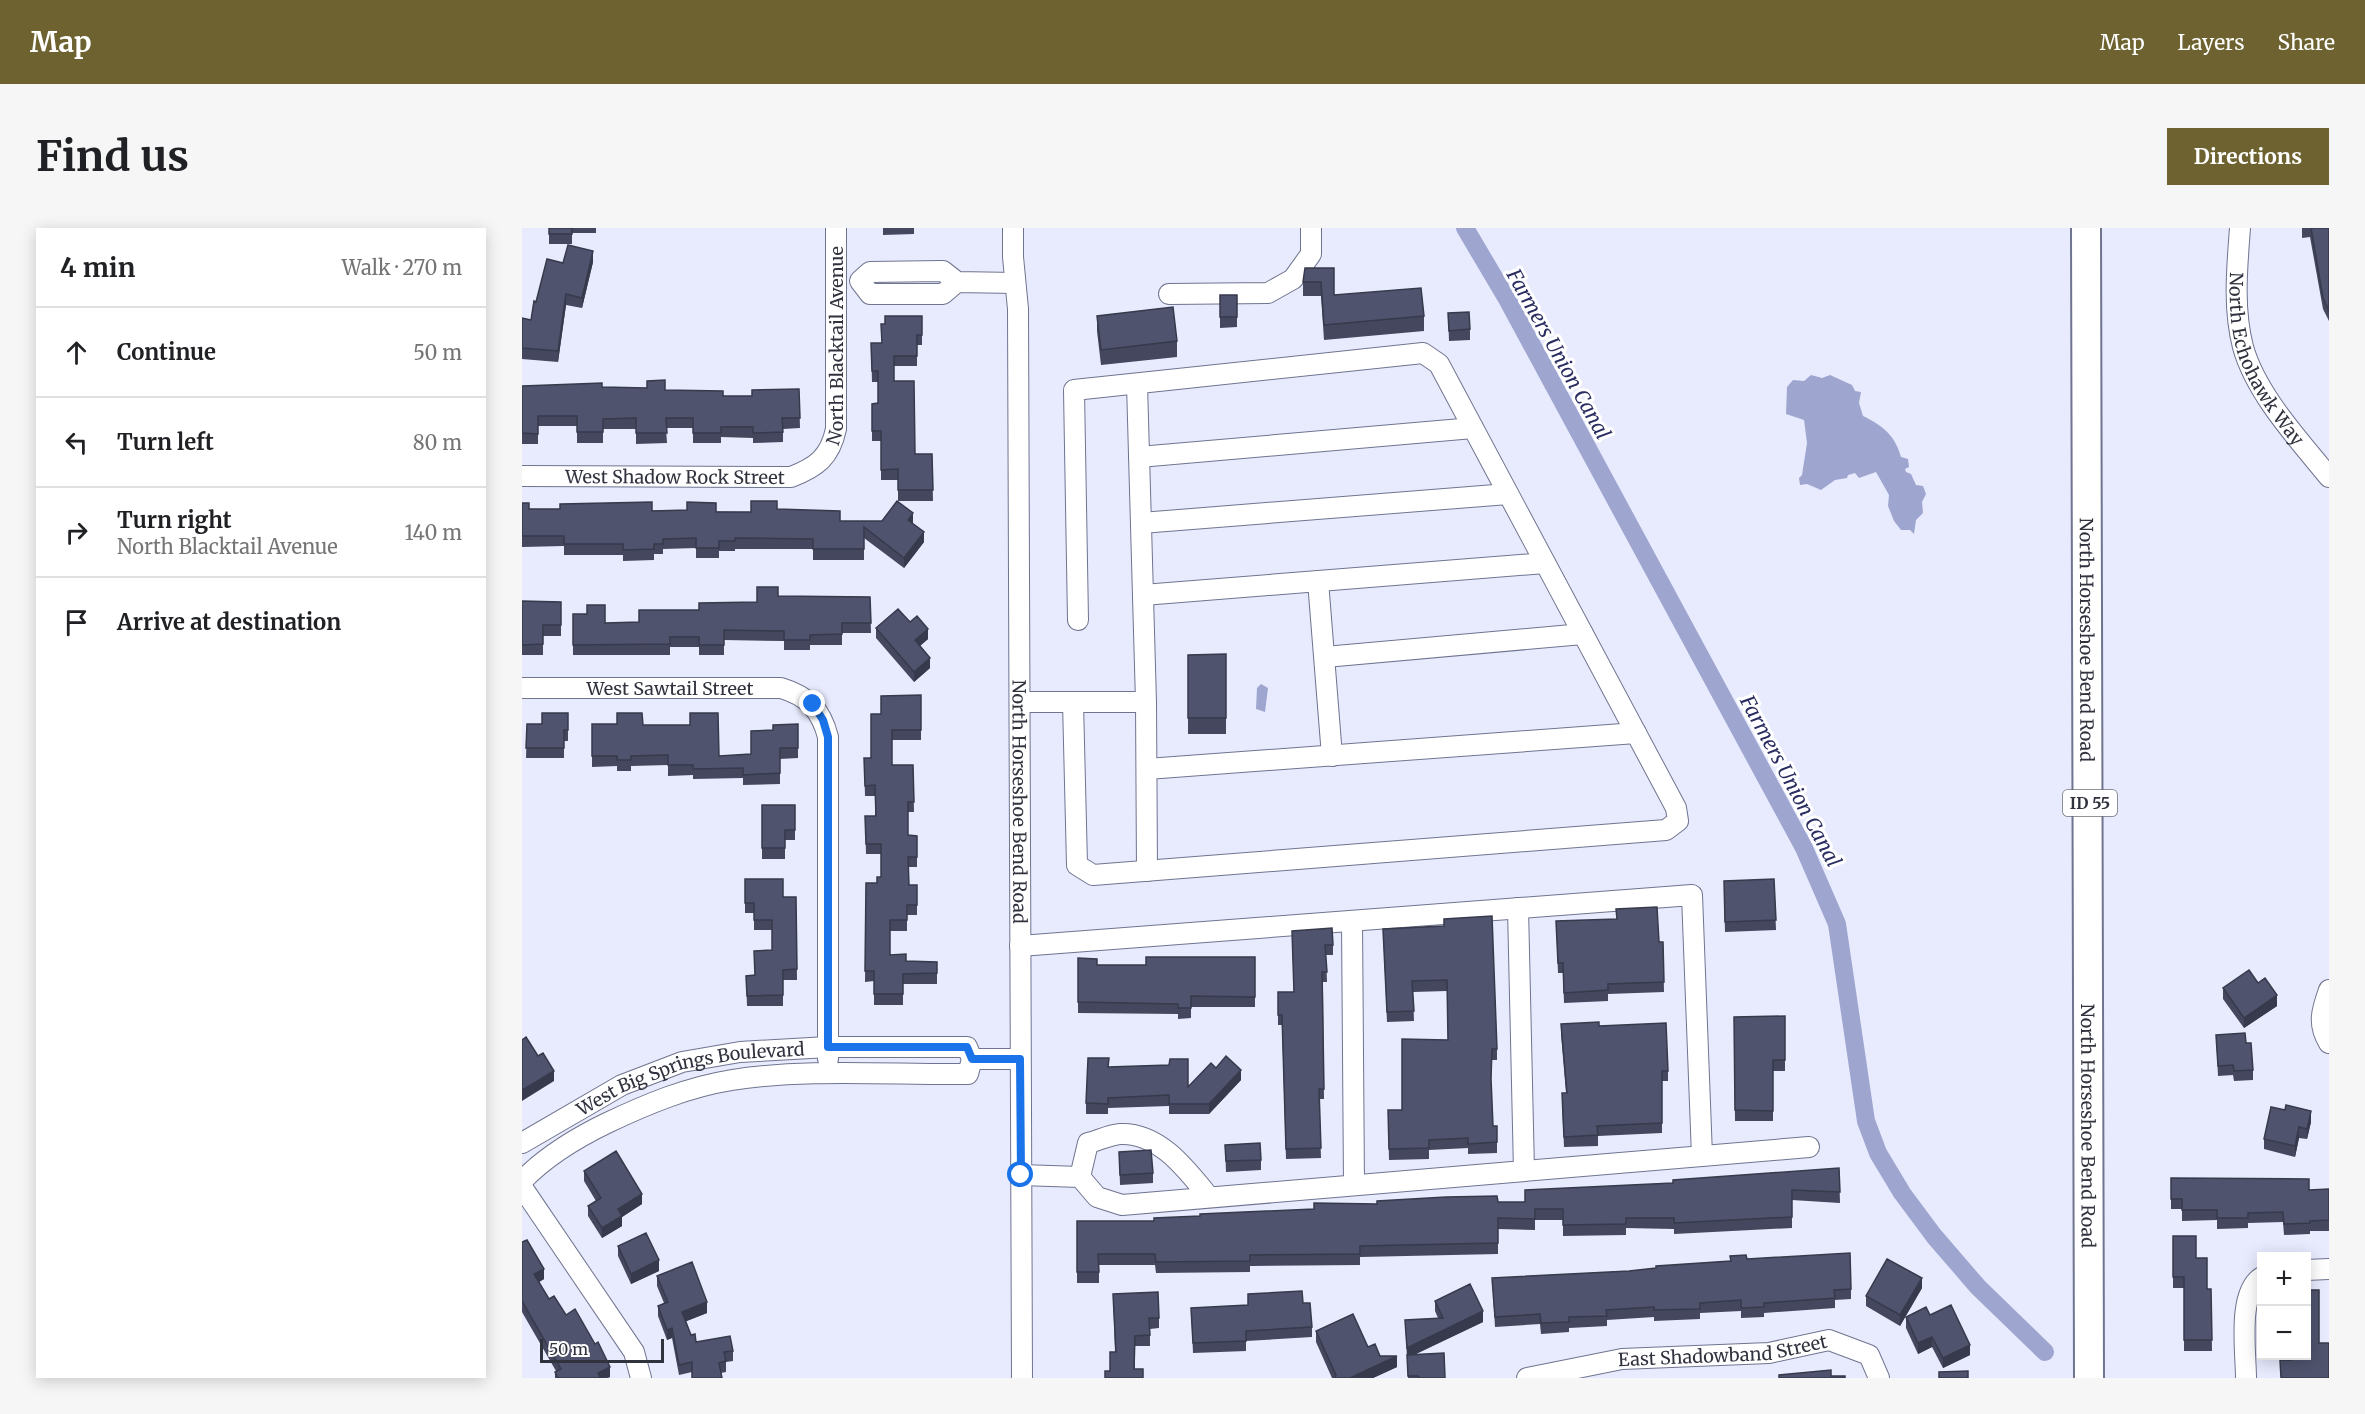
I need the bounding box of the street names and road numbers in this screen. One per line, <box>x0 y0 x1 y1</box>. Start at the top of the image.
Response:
street label: North Blacktail Avenue <box>821 246 848 448</box>
street label: North Echohawk Way <box>2225 272 2310 450</box>
street label: West Shadow Rock Street <box>564 465 785 488</box>
street label: North Horseshoe Bend Road <box>2075 518 2099 762</box>
street label: West Sawtail Street <box>585 677 754 700</box>
street label: North Horseshoe Bend Road <box>1008 680 1032 924</box>
road number: ID 55 <box>2063 790 2117 816</box>
street label: North Horseshoe Bend Road <box>2077 1004 2100 1248</box>
street label: West Big Springs Boulevard <box>571 1037 805 1121</box>
street label: East Shadowband Street <box>1618 1329 1829 1371</box>

